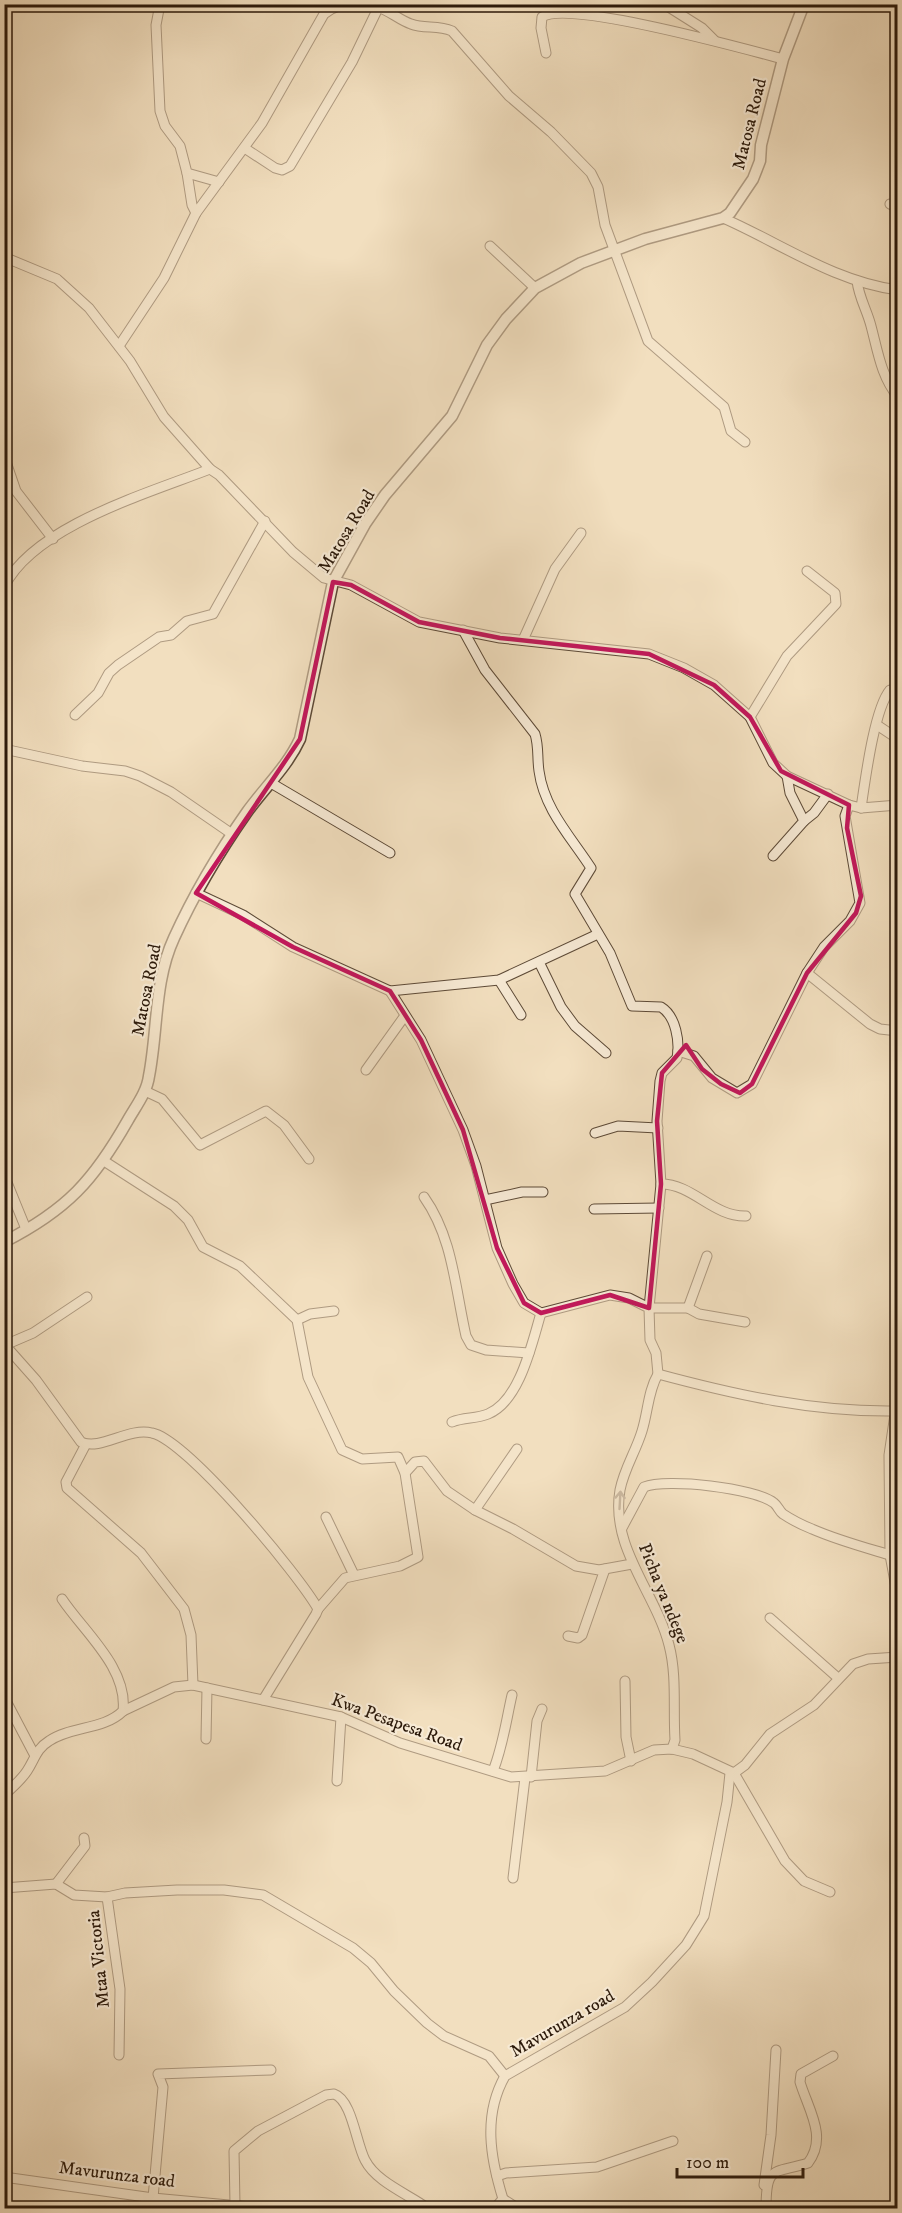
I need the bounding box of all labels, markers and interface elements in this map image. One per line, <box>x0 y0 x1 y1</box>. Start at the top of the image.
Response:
street label: Matosa Road <box>728 76 772 172</box>
street label: Matosa Road <box>313 486 380 577</box>
street label: Matosa Road <box>127 942 167 1038</box>
one-way arrow <box>614 1490 625 1510</box>
street label: Picha ya ndege <box>633 1540 693 1647</box>
street label: Kwa Pesapesa Road <box>328 1689 465 1757</box>
street label: Mtaa Victoria <box>83 1909 115 2009</box>
street label: Mavurunza road <box>506 1985 619 2063</box>
scale bar <box>677 2141 803 2179</box>
text: 100 m <box>686 2152 729 2174</box>
street label: Mavurunza road <box>58 2157 176 2193</box>

